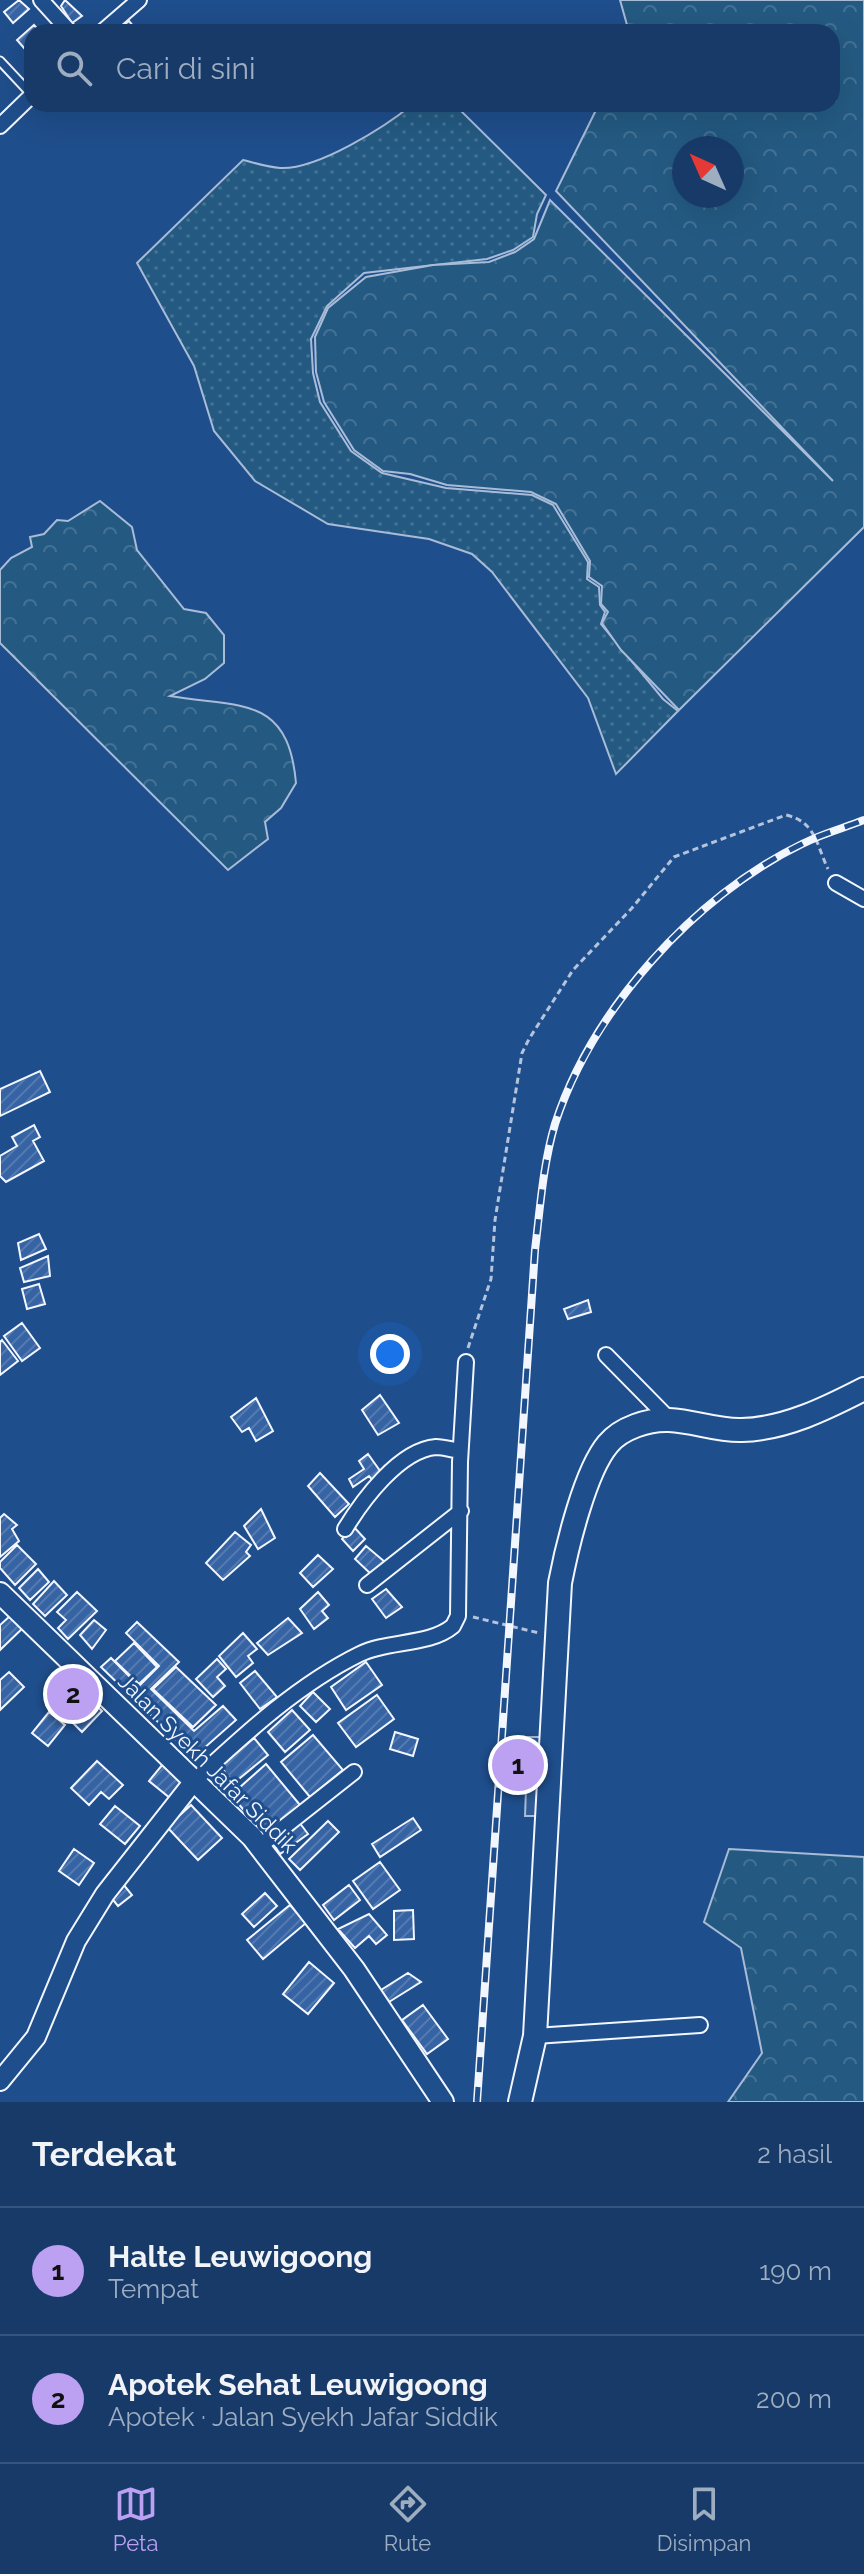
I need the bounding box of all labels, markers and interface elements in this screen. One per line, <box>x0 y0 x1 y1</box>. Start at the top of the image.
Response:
search box <box>24 24 840 112</box>
icon: search <box>52 46 96 90</box>
text: Cari di sini <box>116 51 256 86</box>
north arrow <box>672 136 744 208</box>
your location <box>370 1334 410 1374</box>
pin: 2 <box>47 1664 99 1724</box>
street label: Jalan Syekh Jafar Siddik <box>113 1668 303 1858</box>
pin: 1 <box>492 1735 544 1795</box>
text: Terdekat <box>32 2134 177 2174</box>
text: 2 hasil <box>757 2139 832 2169</box>
text: Halte Leuwigoong <box>108 2239 372 2274</box>
text: 1 <box>52 2256 64 2286</box>
text: 190 m <box>759 2256 832 2286</box>
text: Tempat <box>108 2274 199 2304</box>
text: Apotek Sehat Leuwigoong <box>108 2367 488 2402</box>
text: 2 <box>51 2384 65 2414</box>
text: 200 m <box>756 2384 832 2414</box>
text: Apotek · Jalan Syekh Jafar Siddik <box>108 2402 498 2432</box>
tab: Peta <box>113 2482 158 2556</box>
tab: Rute <box>384 2482 431 2556</box>
tab: Disimpan <box>657 2482 751 2556</box>

